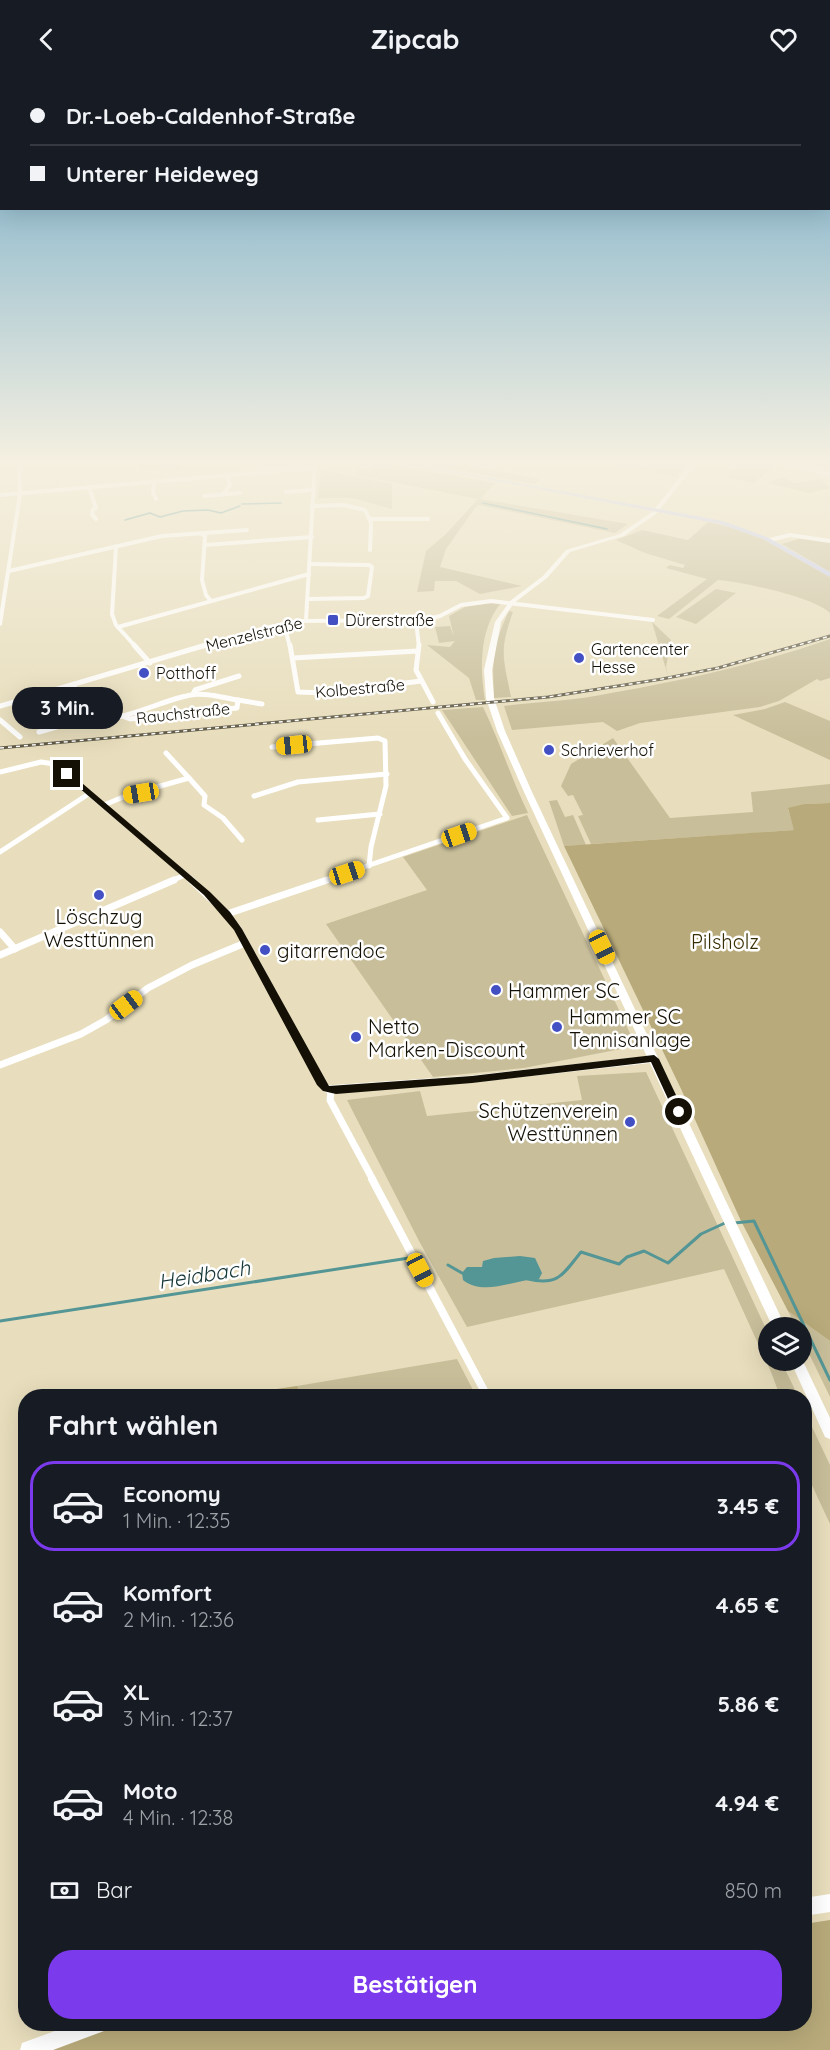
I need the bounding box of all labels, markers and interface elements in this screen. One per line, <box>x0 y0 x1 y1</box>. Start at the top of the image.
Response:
text: Zipcab <box>371 22 459 56</box>
icon: back <box>30 23 63 56</box>
icon: heart <box>767 23 800 56</box>
text: Dr.-Loeb-Caldenhof-Straße <box>66 102 356 130</box>
text: Unterer Heideweg <box>66 160 259 188</box>
place label: Dürerstraße <box>345 610 434 630</box>
street label: Menzelstraße <box>204 612 304 656</box>
marker: Dürerstraße <box>326 613 340 627</box>
place label: Gartencenter Hesse <box>591 639 689 677</box>
marker: Gartencenter Hesse <box>572 651 586 665</box>
place label: Potthoff <box>156 663 217 683</box>
marker: Potthoff <box>137 666 151 680</box>
street label: Kolbestraße <box>314 674 406 702</box>
callout: 3 Min. <box>11 687 122 729</box>
text: 3 Min. <box>40 695 95 720</box>
street label: Rauchstraße <box>135 698 231 728</box>
car <box>275 734 313 756</box>
place label: Schrieverhof <box>561 740 654 760</box>
marker: Schrieverhof <box>542 743 556 757</box>
route end <box>53 760 80 787</box>
car <box>122 781 160 805</box>
car <box>439 821 479 849</box>
car <box>327 859 367 887</box>
marker: Löschzug Westtünnen <box>92 888 106 902</box>
place label: Löschzug Westtünnen <box>44 904 154 952</box>
car <box>586 927 618 967</box>
park label: Pilsholz <box>691 929 759 954</box>
place label: gitarrendoc <box>277 938 385 963</box>
marker: gitarrendoc <box>258 943 272 957</box>
place label: Hammer SC <box>508 978 620 1003</box>
marker: Hammer SC <box>489 983 503 997</box>
car <box>106 987 146 1023</box>
place label: Hammer SC Tennisanlage <box>569 1004 691 1052</box>
place label: Netto Marken-Discount <box>368 1014 526 1062</box>
marker: Hammer SC Tennisanlage <box>550 1020 564 1034</box>
marker: Netto Marken-Discount <box>349 1030 363 1044</box>
place label: Schützenverein Westtünnen <box>479 1098 618 1146</box>
route start <box>665 1098 692 1125</box>
marker: Schützenverein Westtünnen <box>623 1115 637 1129</box>
car <box>404 1250 436 1290</box>
water label: Heidbach <box>156 1254 253 1294</box>
map controls <box>758 1317 812 1371</box>
button: layers <box>758 1317 812 1371</box>
text: Fahrt wählen <box>48 1408 218 1442</box>
icon: car <box>51 1479 105 1533</box>
text: Economy <box>123 1480 221 1508</box>
text: 3.45 € <box>717 1492 779 1520</box>
text: 1 Min. · 12:35 <box>123 1508 230 1533</box>
icon: car <box>51 1578 105 1632</box>
text: Komfort <box>123 1579 212 1607</box>
text: 4.65 € <box>716 1591 779 1619</box>
text: 2 Min. · 12:36 <box>123 1607 234 1632</box>
icon: car <box>51 1677 105 1731</box>
text: XL <box>123 1678 150 1706</box>
text: 5.86 € <box>718 1690 779 1718</box>
text: 3 Min. · 12:37 <box>123 1706 233 1731</box>
icon: car <box>51 1776 105 1830</box>
text: Moto <box>123 1777 177 1805</box>
text: 4.94 € <box>715 1789 779 1817</box>
text: 4 Min. · 12:38 <box>123 1805 233 1830</box>
icon: cash <box>48 1874 81 1907</box>
text: Bar <box>96 1876 132 1904</box>
text: 850 m <box>725 1878 782 1903</box>
button: Bestätigen <box>48 1950 782 2019</box>

